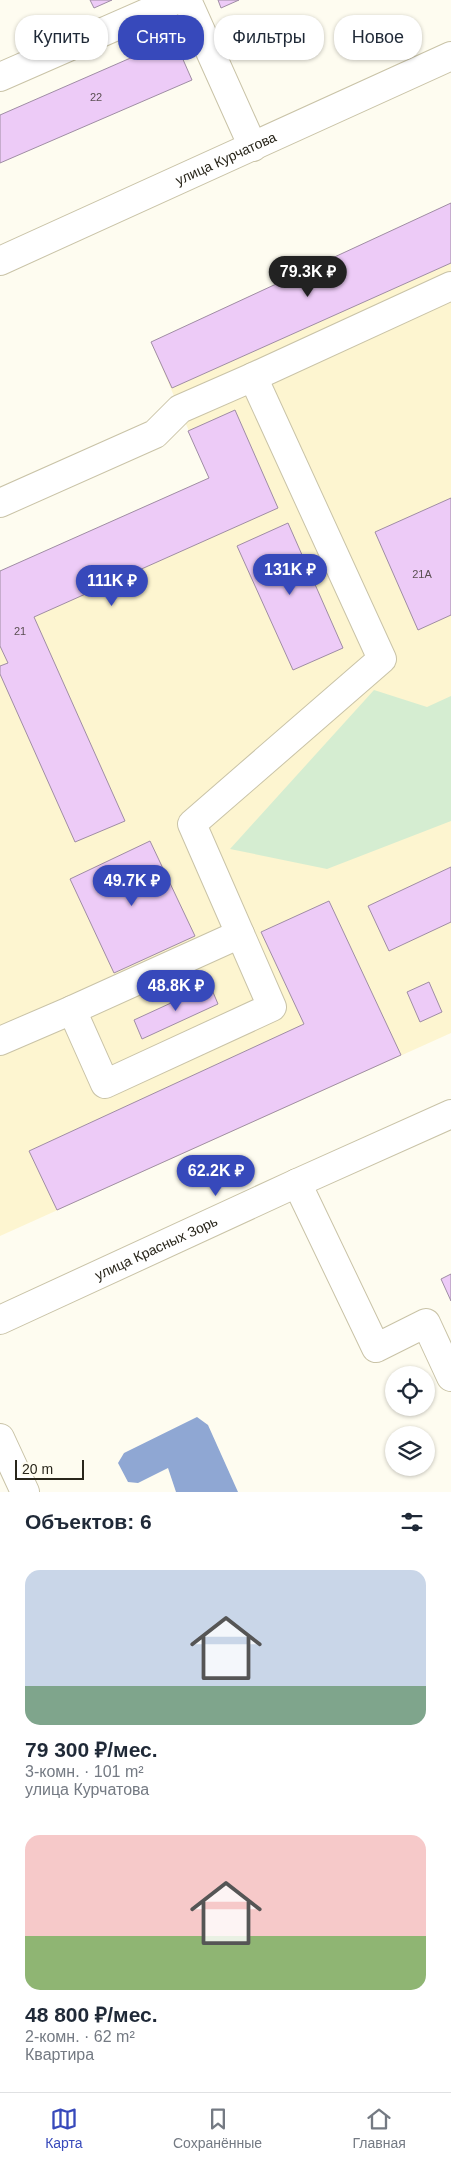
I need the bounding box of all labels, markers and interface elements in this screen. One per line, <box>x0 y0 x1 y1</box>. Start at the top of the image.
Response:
chip: Купить <box>15 15 108 60</box>
chip: Снять <box>118 15 204 60</box>
chip: Фильтры <box>214 15 324 60</box>
chip: Новое <box>334 15 422 60</box>
house number: 22 <box>90 91 102 103</box>
street label: улица Курчатова <box>173 128 279 188</box>
pin: 79.3K ₽ <box>262 256 354 298</box>
text: 79.3K ₽ <box>280 263 336 280</box>
pin: 131K ₽ <box>249 554 331 596</box>
text: 131K ₽ <box>264 561 316 578</box>
pin: 111K ₽ <box>71 564 153 607</box>
house number: 21А <box>412 568 432 580</box>
text: 111K ₽ <box>87 572 137 589</box>
house number: 21 <box>14 625 26 637</box>
pin: 49.7K ₽ <box>86 864 178 907</box>
text: 49.7K ₽ <box>104 872 160 889</box>
pin: 48.8K ₽ <box>130 970 222 1012</box>
text: 48.8K ₽ <box>148 977 204 994</box>
pin: 62.2K ₽ <box>170 1154 262 1197</box>
text: 62.2K ₽ <box>188 1162 244 1179</box>
street label: улица Красных Зорь <box>92 1213 220 1283</box>
map controls <box>385 1366 435 1476</box>
button: locate <box>385 1366 435 1416</box>
button: layers <box>385 1426 435 1476</box>
scale bar <box>15 1457 84 1480</box>
text: 20 m <box>22 1461 53 1477</box>
icon: filters <box>398 1508 426 1536</box>
text: Объектов: 6 <box>25 1510 152 1533</box>
icon: home <box>181 1603 271 1693</box>
text: 79 300 ₽/мес. <box>25 1738 158 1761</box>
text: 3-комн. · 101 m² <box>25 1763 144 1780</box>
text: улица Курчатова <box>25 1781 149 1798</box>
icon: home <box>181 1868 271 1958</box>
text: 48 800 ₽/мес. <box>25 2003 158 2026</box>
text: 2-комн. · 62 m² <box>25 2028 135 2045</box>
text: Квартира <box>25 2046 94 2063</box>
tab: Карта <box>45 2105 83 2151</box>
tab: Сохранённые <box>173 2105 262 2151</box>
tab: Главная <box>353 2105 406 2151</box>

